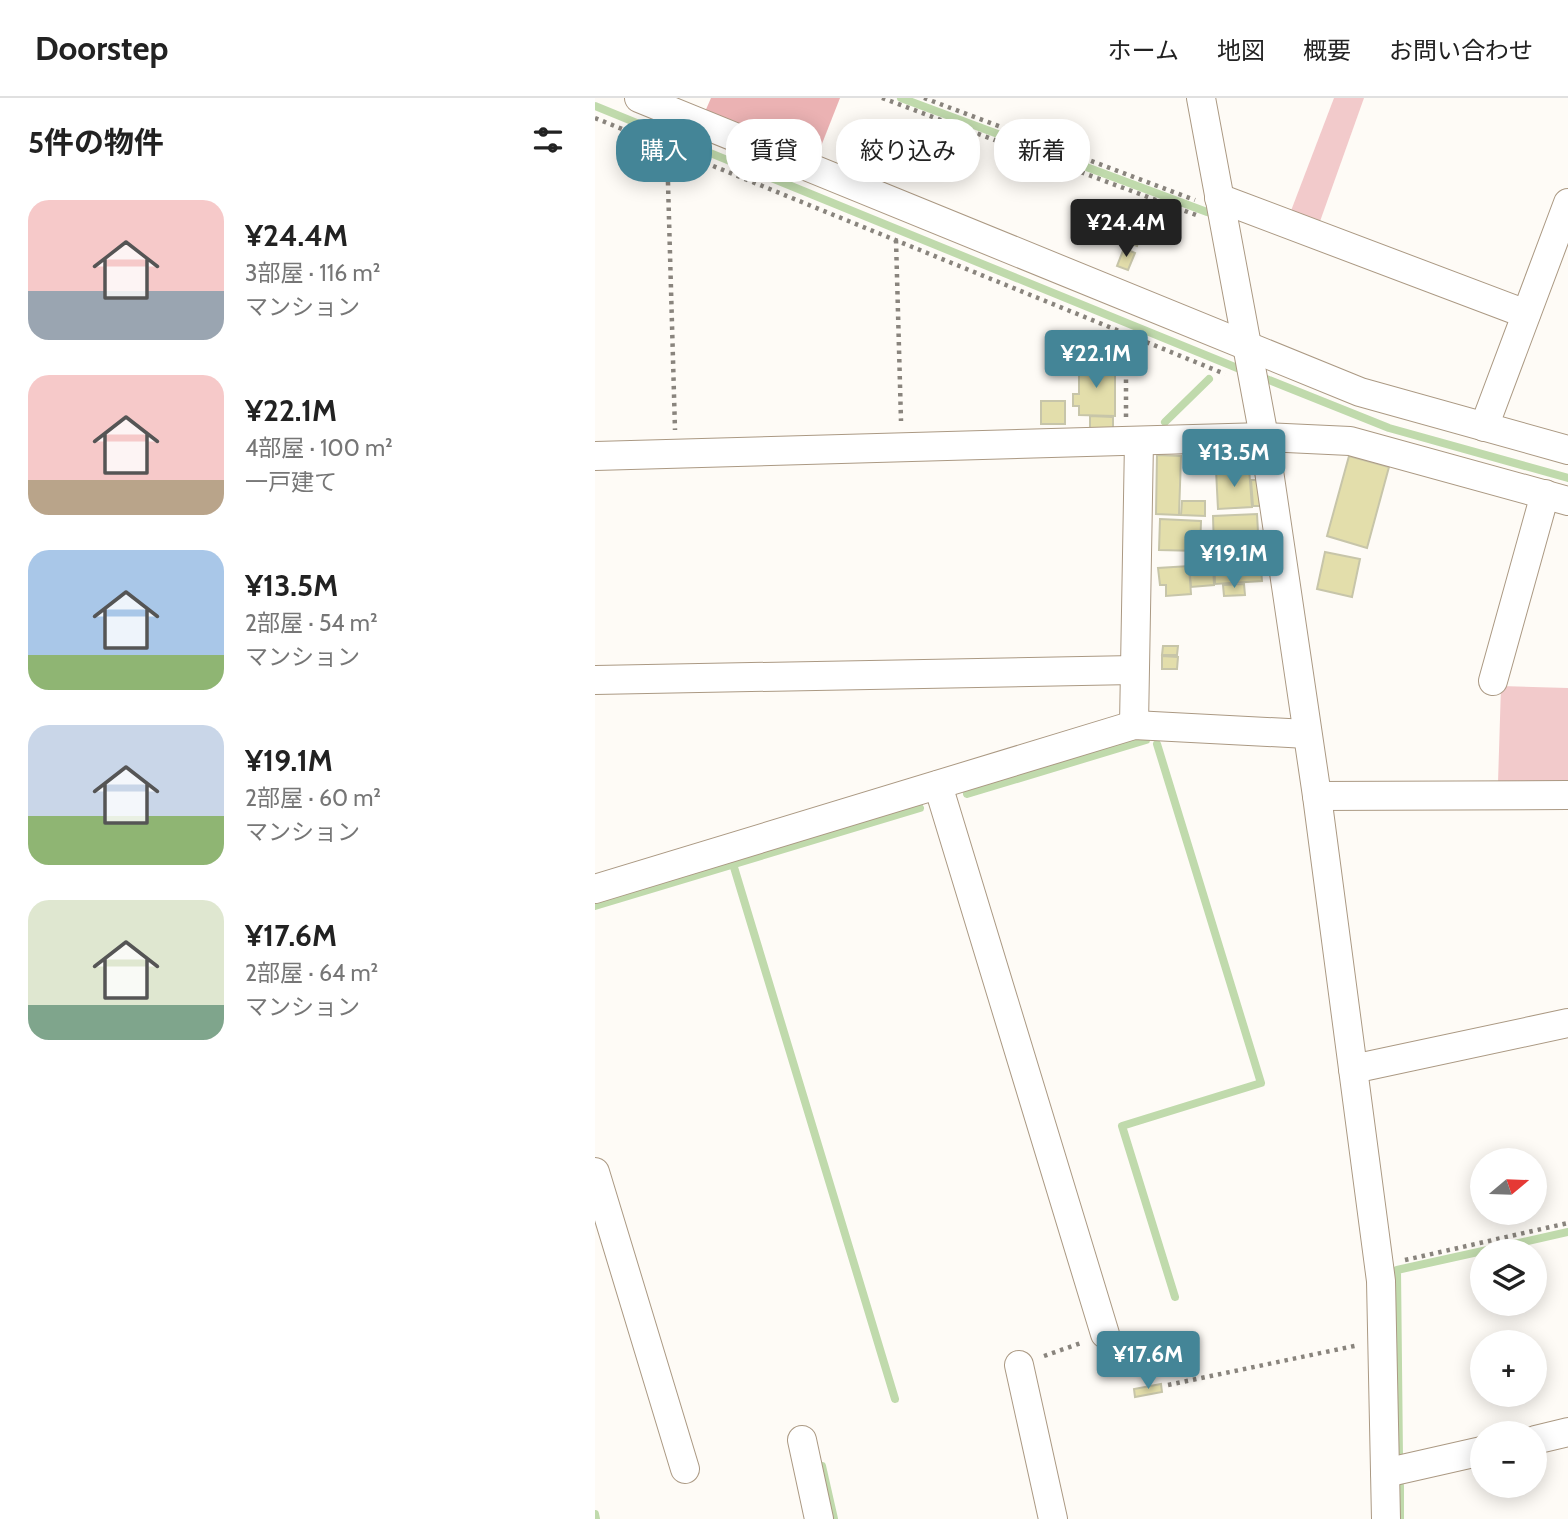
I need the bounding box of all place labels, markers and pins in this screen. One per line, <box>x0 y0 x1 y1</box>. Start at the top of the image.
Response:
pin: ¥24.4M <box>1069 200 1183 259</box>
pin: ¥22.1M <box>1039 330 1153 390</box>
pin: ¥13.5M <box>1177 430 1291 489</box>
pin: ¥19.1M <box>1177 531 1291 590</box>
pin: ¥17.6M <box>1091 1332 1205 1391</box>

